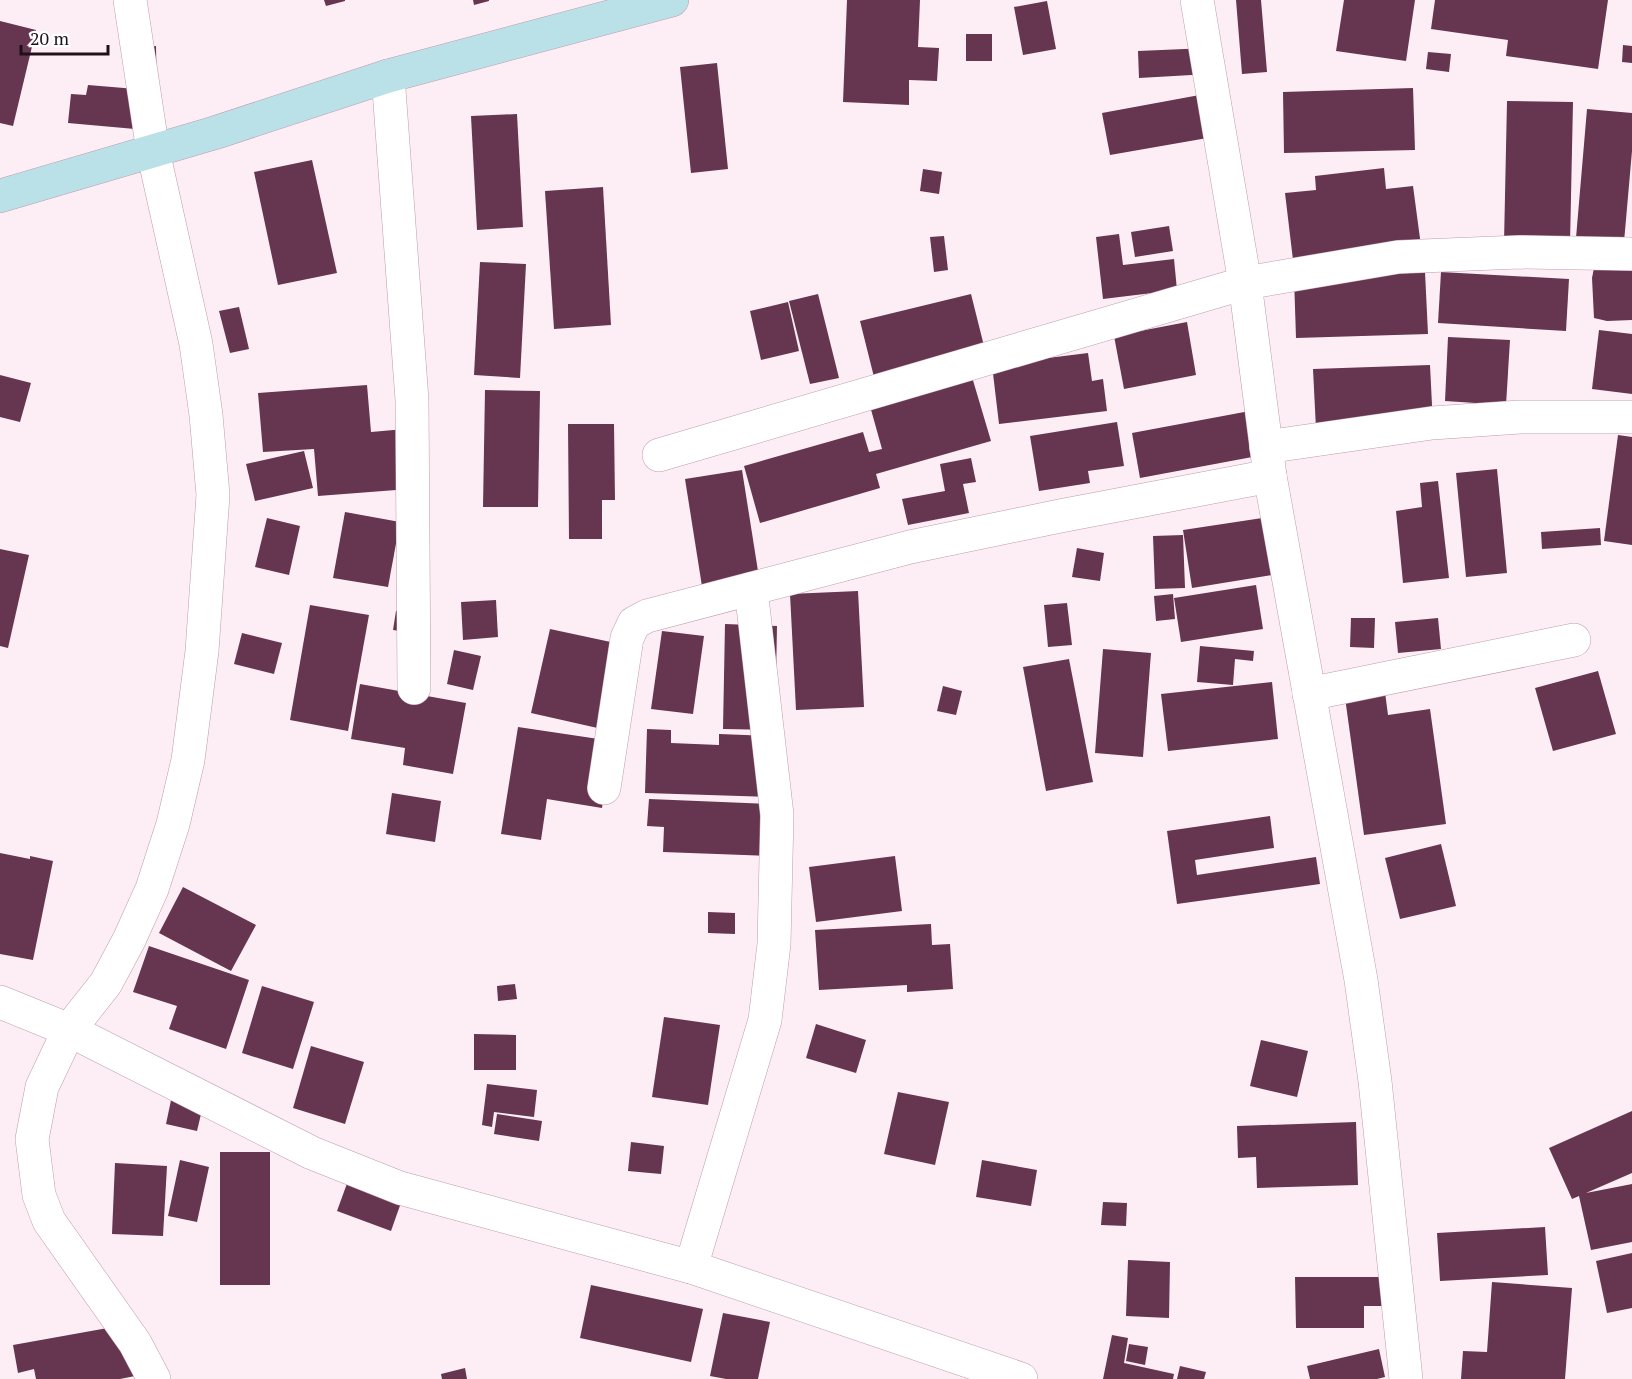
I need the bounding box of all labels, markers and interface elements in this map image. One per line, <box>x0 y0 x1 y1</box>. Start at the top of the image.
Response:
scale bar <box>21 18 108 56</box>
text: 20 m <box>30 26 70 50</box>

